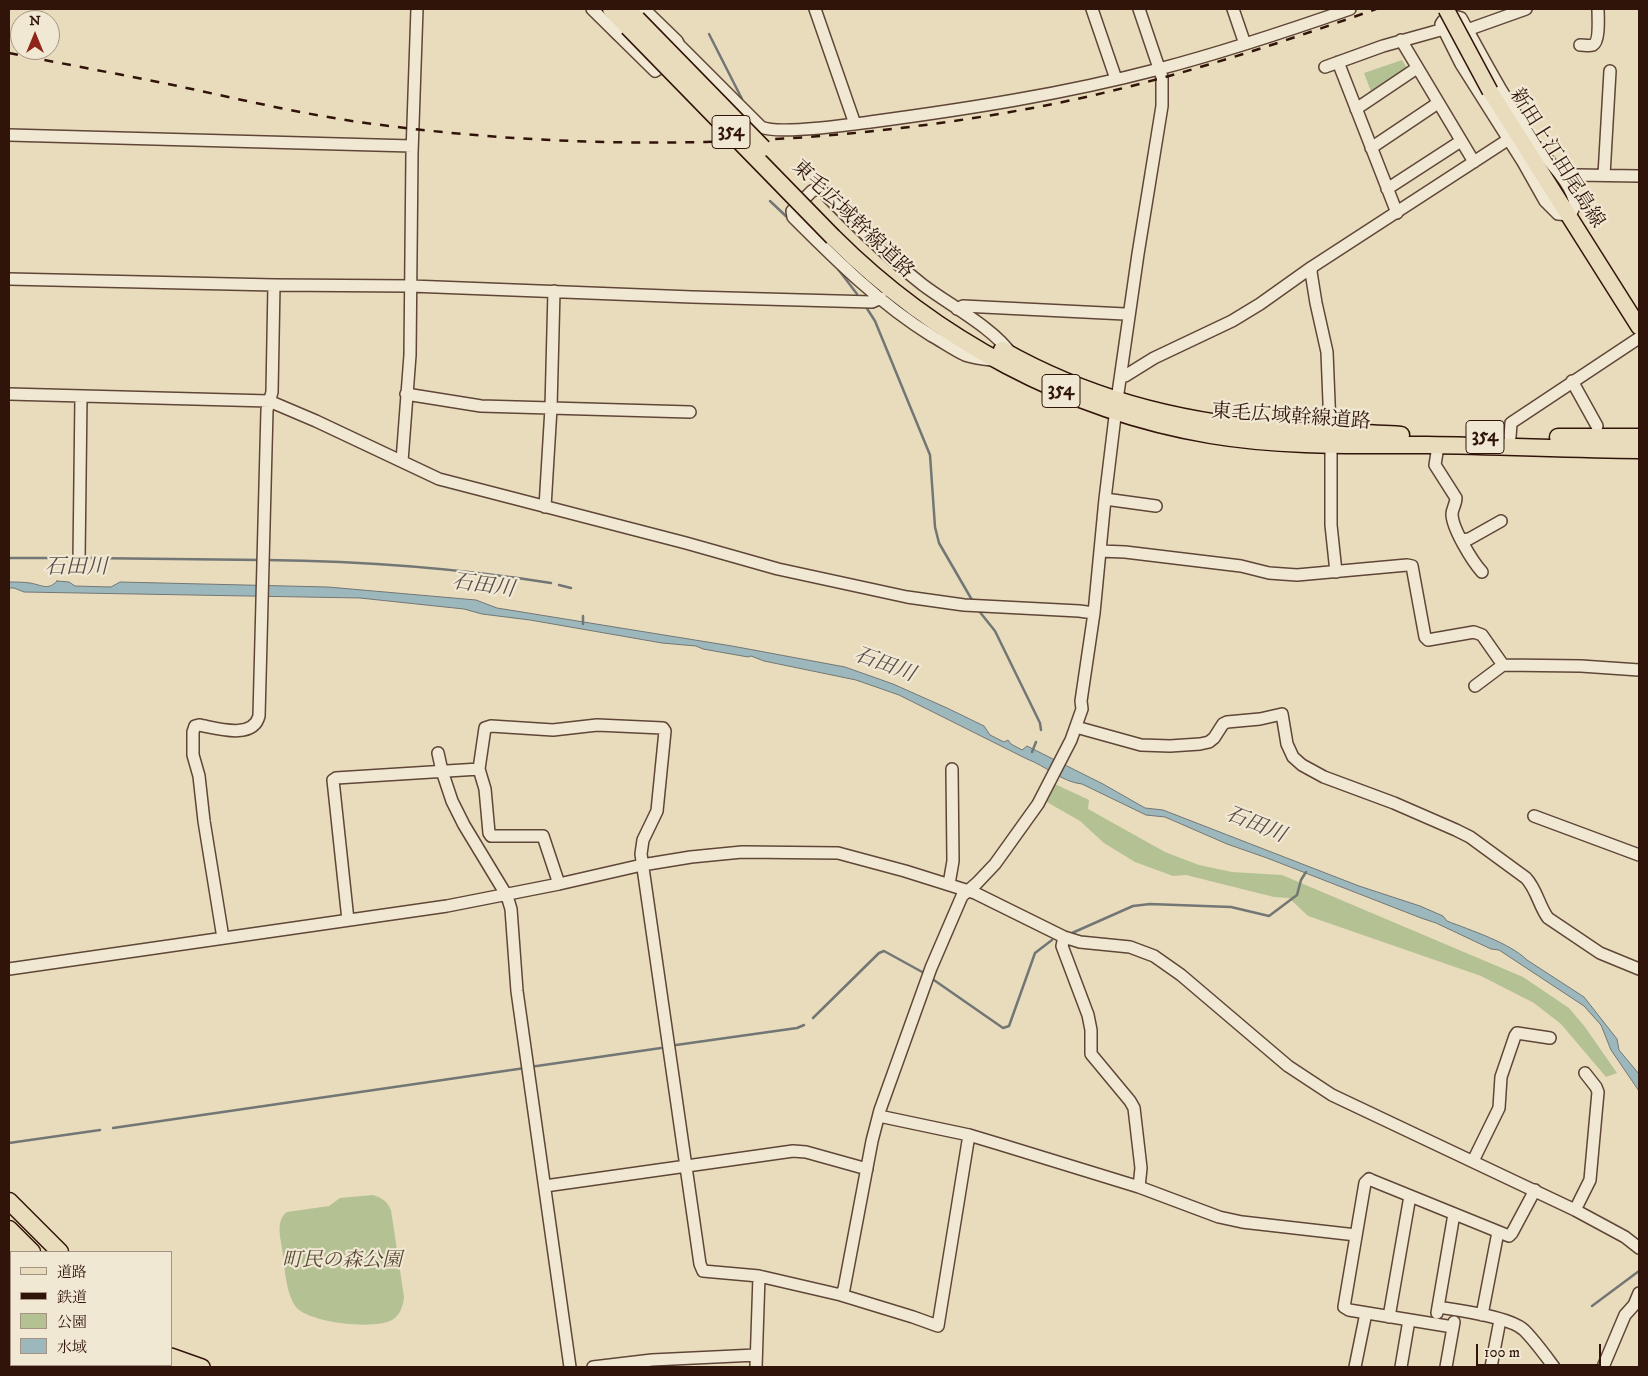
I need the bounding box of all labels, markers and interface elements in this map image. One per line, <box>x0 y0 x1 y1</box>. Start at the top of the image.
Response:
north arrow <box>10 10 60 60</box>
text: N <box>29 12 41 30</box>
street label: 新田上江田尾島線 <box>1503 85 1609 233</box>
road number: 354 <box>712 115 750 148</box>
street label: 東毛広域幹線道路 <box>786 156 918 284</box>
road number: 354 <box>1042 374 1080 408</box>
street label: 東毛広域幹線道路 <box>1210 400 1372 436</box>
road number: 354 <box>1466 421 1504 454</box>
water label: 石田川 <box>45 556 107 582</box>
water label: 石田川 <box>450 570 516 604</box>
water label: 石田川 <box>850 643 918 689</box>
water label: 石田川 <box>1221 803 1289 849</box>
park label: 町民の森公園 <box>282 1250 402 1274</box>
legend <box>10 1251 172 1366</box>
text: 道路 <box>57 1263 87 1282</box>
text: 鉄道 <box>57 1288 87 1307</box>
text: 公園 <box>57 1313 87 1332</box>
scale bar <box>1478 1334 1603 1366</box>
text: 水域 <box>57 1338 87 1357</box>
text: 100 m <box>1484 1343 1520 1362</box>

